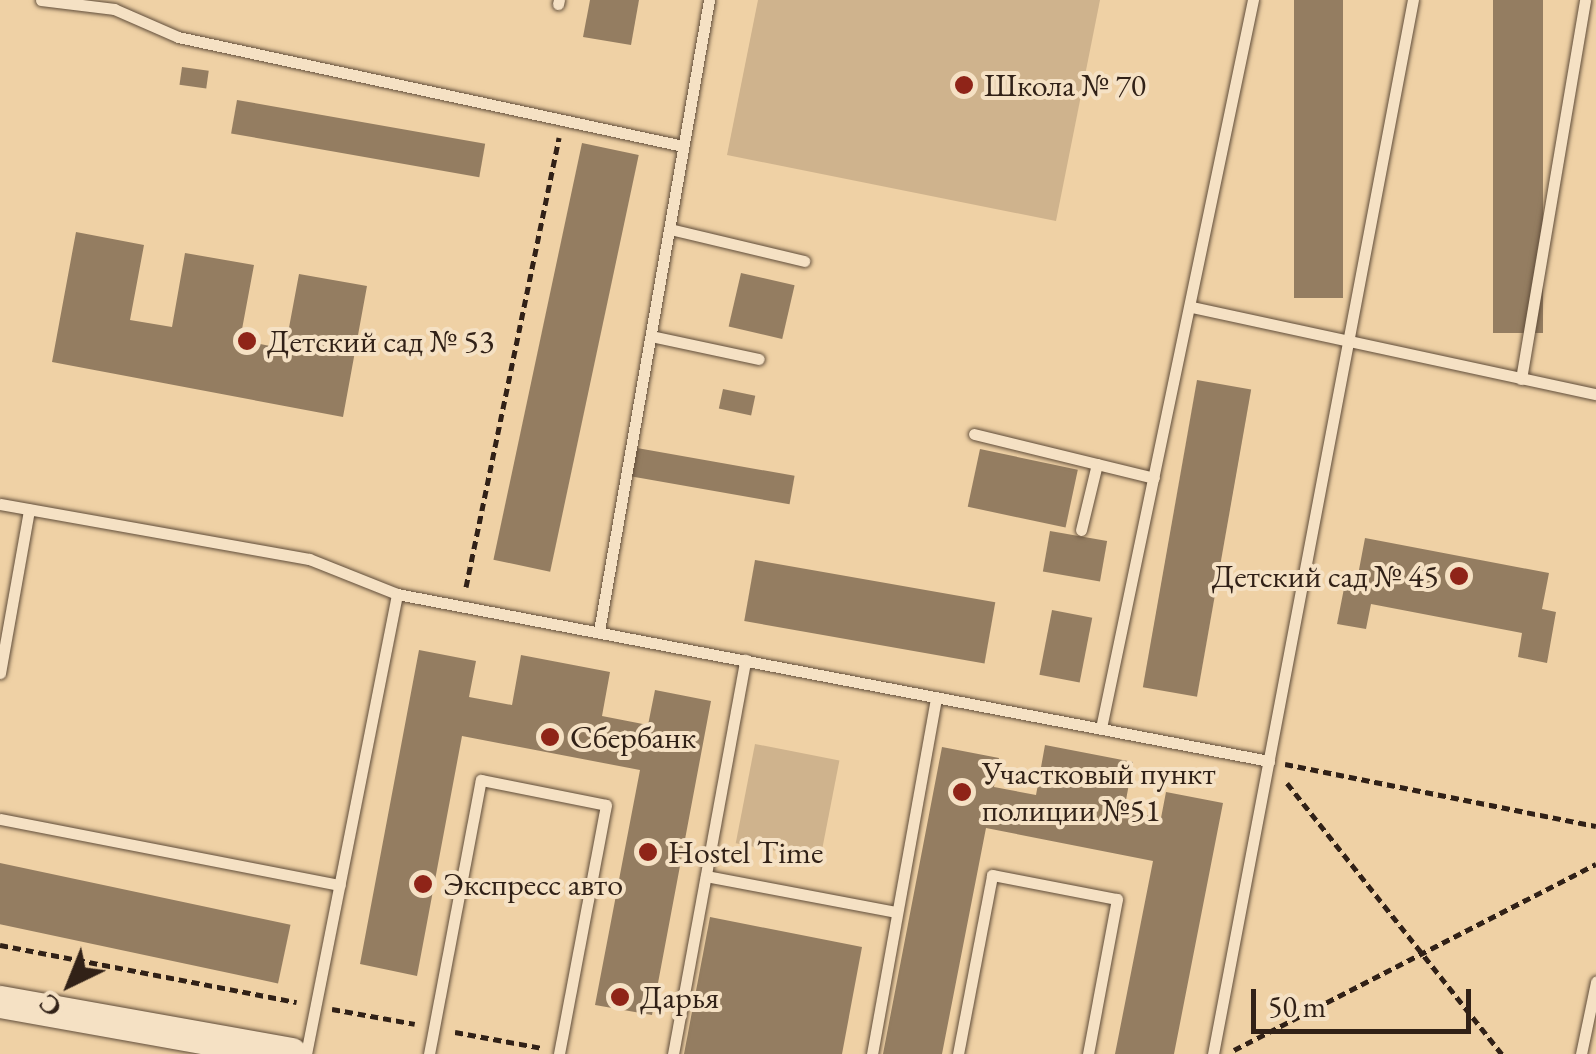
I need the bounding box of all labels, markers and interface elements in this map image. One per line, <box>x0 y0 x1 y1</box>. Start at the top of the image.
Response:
place label: Школа № 70 <box>984 66 1146 104</box>
marker: Школа № 70 <box>953 74 975 96</box>
place label: Детский сад № 53 <box>267 322 494 360</box>
marker: Детский сад № 53 <box>236 330 258 352</box>
place label: Детский сад № 45 <box>1212 557 1439 595</box>
marker: Детский сад № 45 <box>1448 565 1470 587</box>
place label: Сбербанк <box>570 718 696 756</box>
marker: Сбербанк <box>539 726 561 748</box>
place label: Участковый пункт полиции №51 <box>982 755 1216 830</box>
marker: Участковый пункт полиции №51 <box>951 781 973 803</box>
place label: Hostel Time <box>668 833 823 871</box>
marker: Hostel Time <box>637 841 659 863</box>
place label: Экспресс авто <box>443 865 623 903</box>
marker: Экспресс авто <box>412 873 434 895</box>
north arrow <box>20 934 120 1034</box>
scale bar <box>1256 969 1476 1031</box>
place label: Дарья <box>640 978 719 1016</box>
text: С <box>30 986 69 1026</box>
marker: Дарья <box>609 986 631 1008</box>
text: 50 m <box>1268 987 1326 1026</box>

